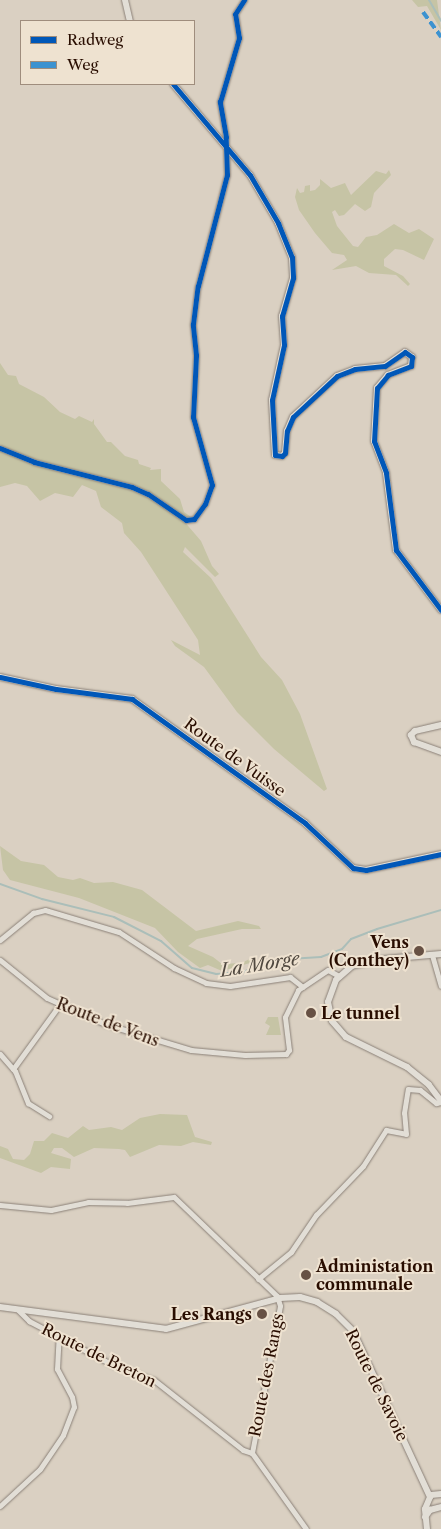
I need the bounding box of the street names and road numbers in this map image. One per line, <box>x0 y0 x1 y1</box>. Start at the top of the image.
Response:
street label: Route de Vuisse <box>180 714 290 800</box>
street label: Route de Vens <box>54 993 162 1051</box>
street label: Route des Rangs <box>245 1312 287 1438</box>
street label: Route de Breton <box>39 1319 159 1391</box>
street label: Route de Savoie <box>342 1326 412 1444</box>

